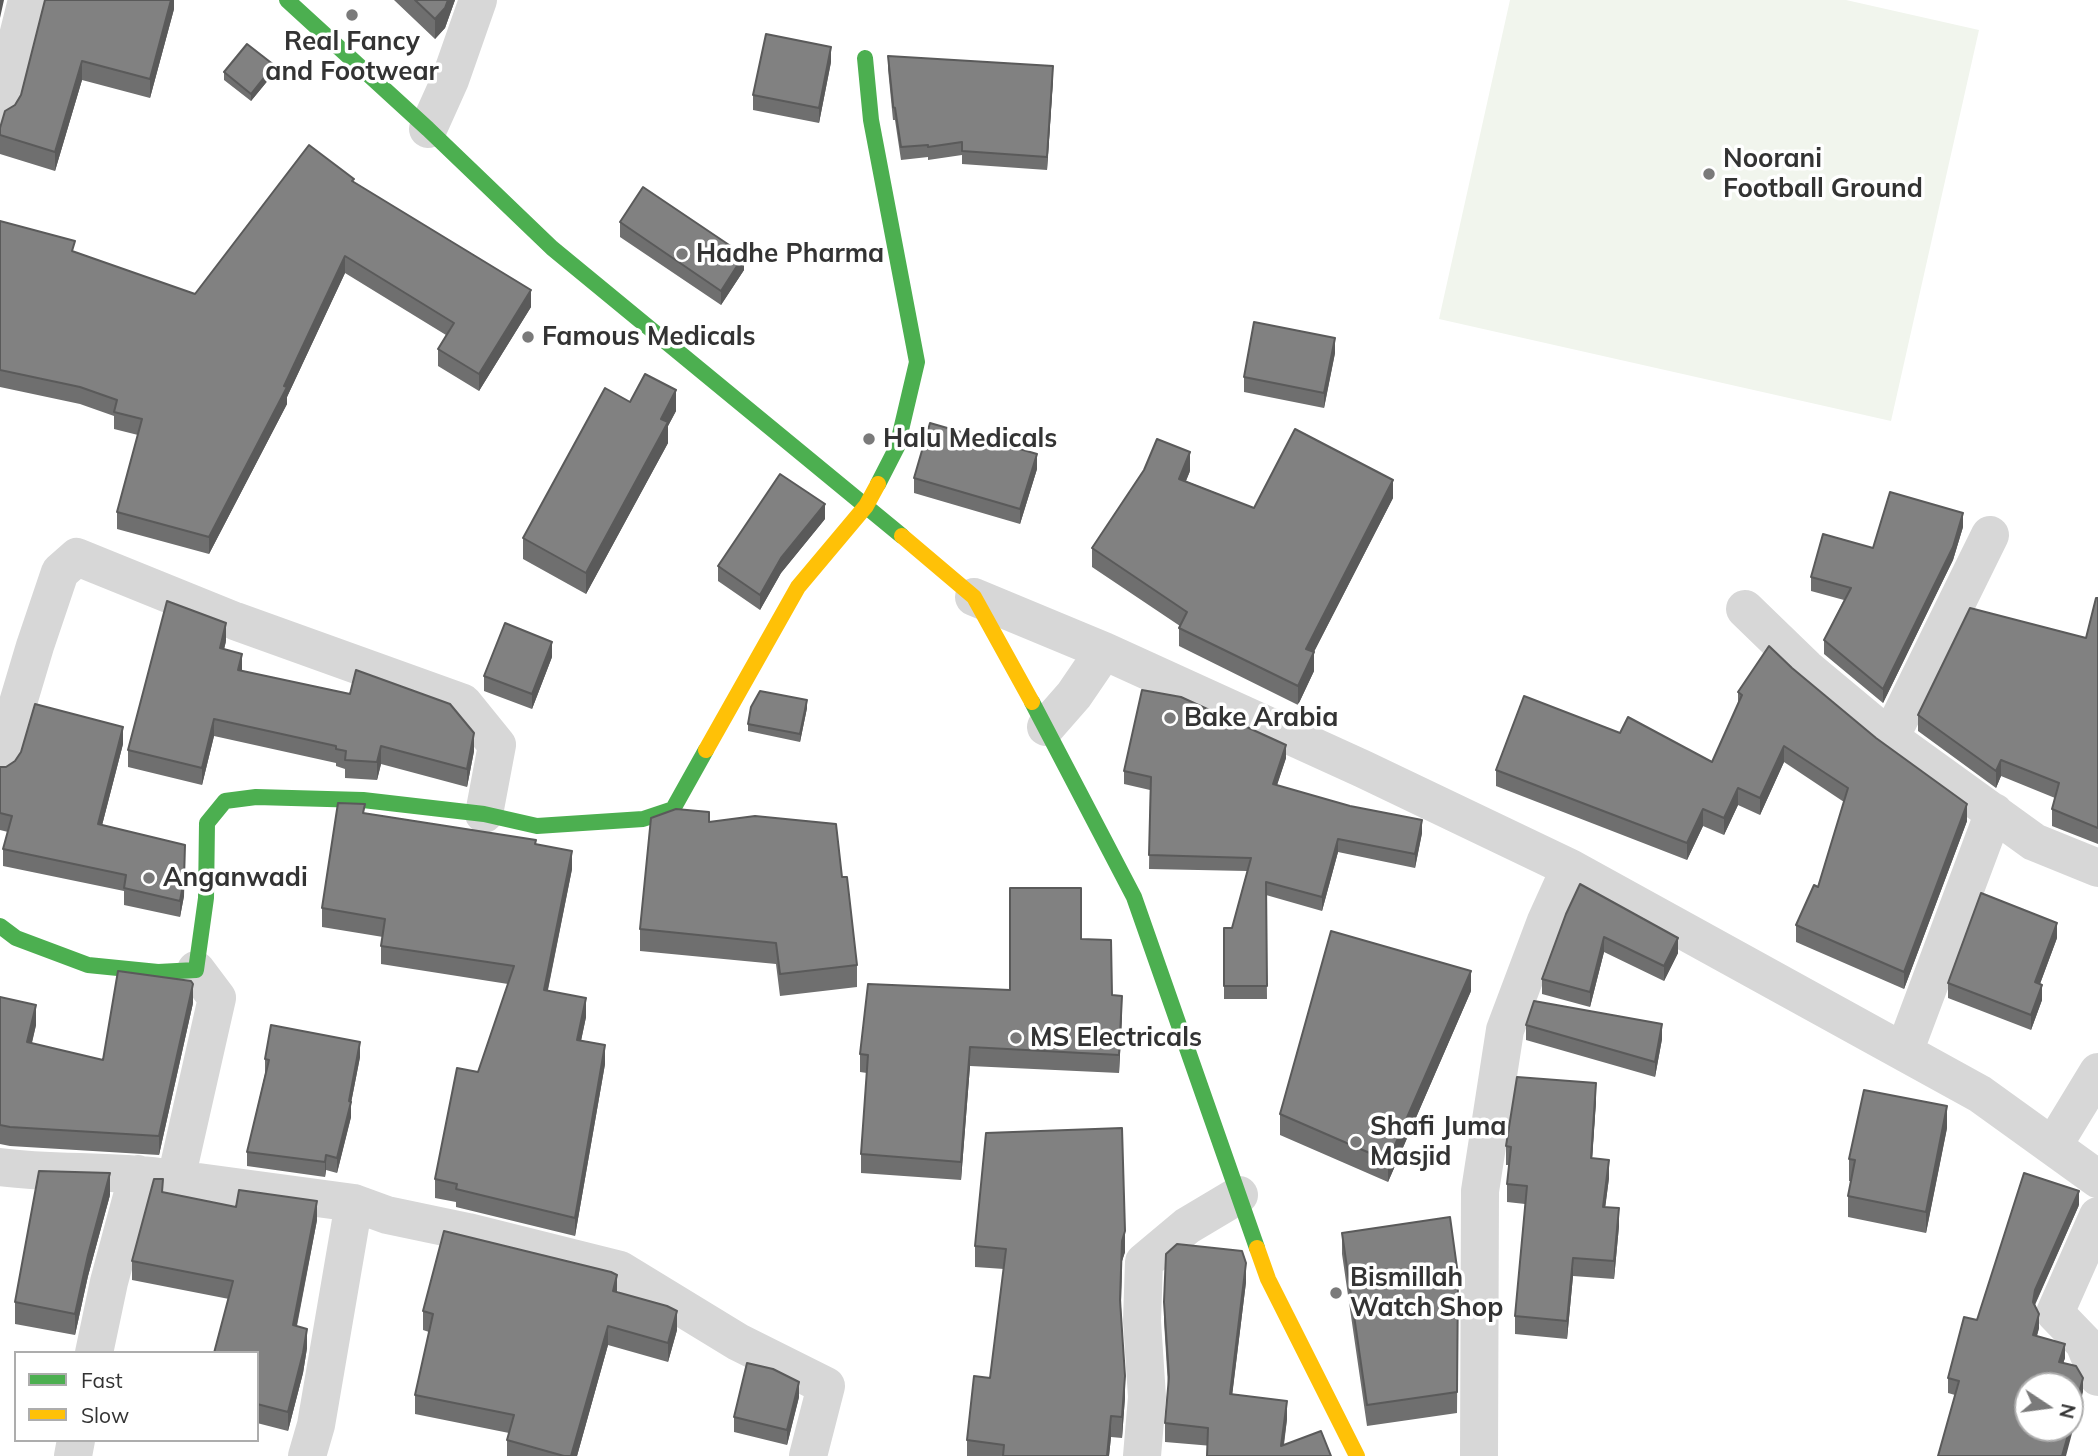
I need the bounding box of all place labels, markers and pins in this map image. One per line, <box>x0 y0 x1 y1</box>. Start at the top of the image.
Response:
marker: Real Fancy and Footwear <box>344 7 360 23</box>
place label: Real Fancy and Footwear <box>265 26 439 88</box>
place label: Noorani Football Ground <box>1723 143 1923 204</box>
marker: Noorani Football Ground <box>1701 166 1717 182</box>
place label: Hadhe Pharma <box>696 238 884 270</box>
marker: Hadhe Pharma <box>674 246 690 262</box>
place label: Famous Medicals <box>542 321 756 353</box>
marker: Famous Medicals <box>520 329 536 345</box>
place label: Halu Medicals <box>883 423 1057 455</box>
marker: Halu Medicals <box>861 431 877 447</box>
place label: Bake Arabia <box>1184 702 1338 734</box>
marker: Bake Arabia <box>1162 710 1178 726</box>
place label: Anganwadi <box>163 862 308 894</box>
marker: Anganwadi <box>141 870 157 886</box>
place label: MS Electricals <box>1030 1022 1202 1054</box>
marker: MS Electricals <box>1008 1030 1024 1046</box>
place label: Shafi Juma Masjid <box>1370 1111 1506 1172</box>
marker: Shafi Juma Masjid <box>1348 1134 1364 1150</box>
place label: Bismillah Watch Shop <box>1350 1262 1503 1324</box>
marker: Bismillah Watch Shop <box>1328 1285 1344 1301</box>

